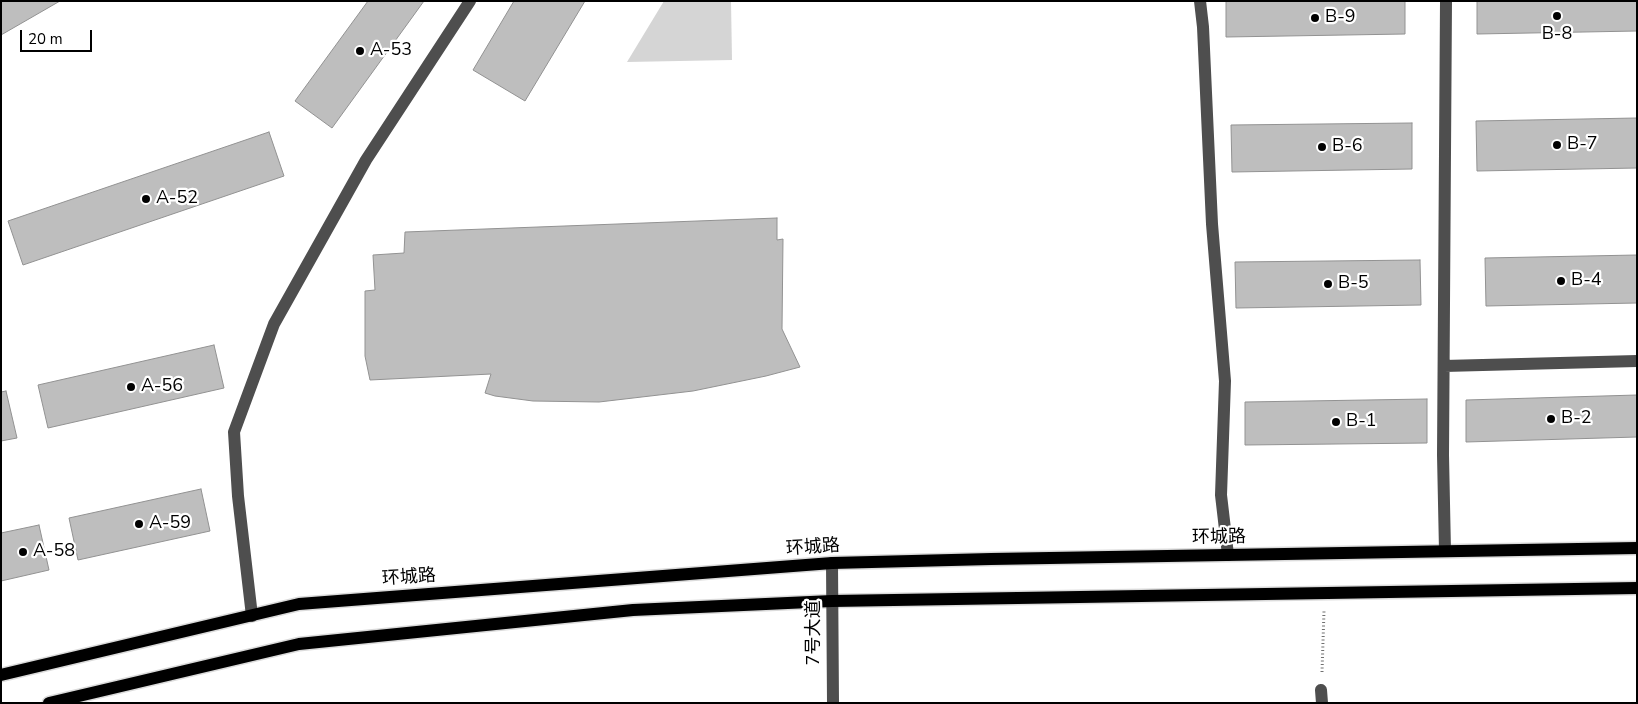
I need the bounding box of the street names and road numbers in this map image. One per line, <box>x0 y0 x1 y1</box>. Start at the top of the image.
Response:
street label: 环城路 <box>1192 527 1246 549</box>
street label: 环城路 <box>785 535 841 561</box>
street label: 环城路 <box>381 565 437 591</box>
street label: 7号大道 <box>804 601 826 665</box>

